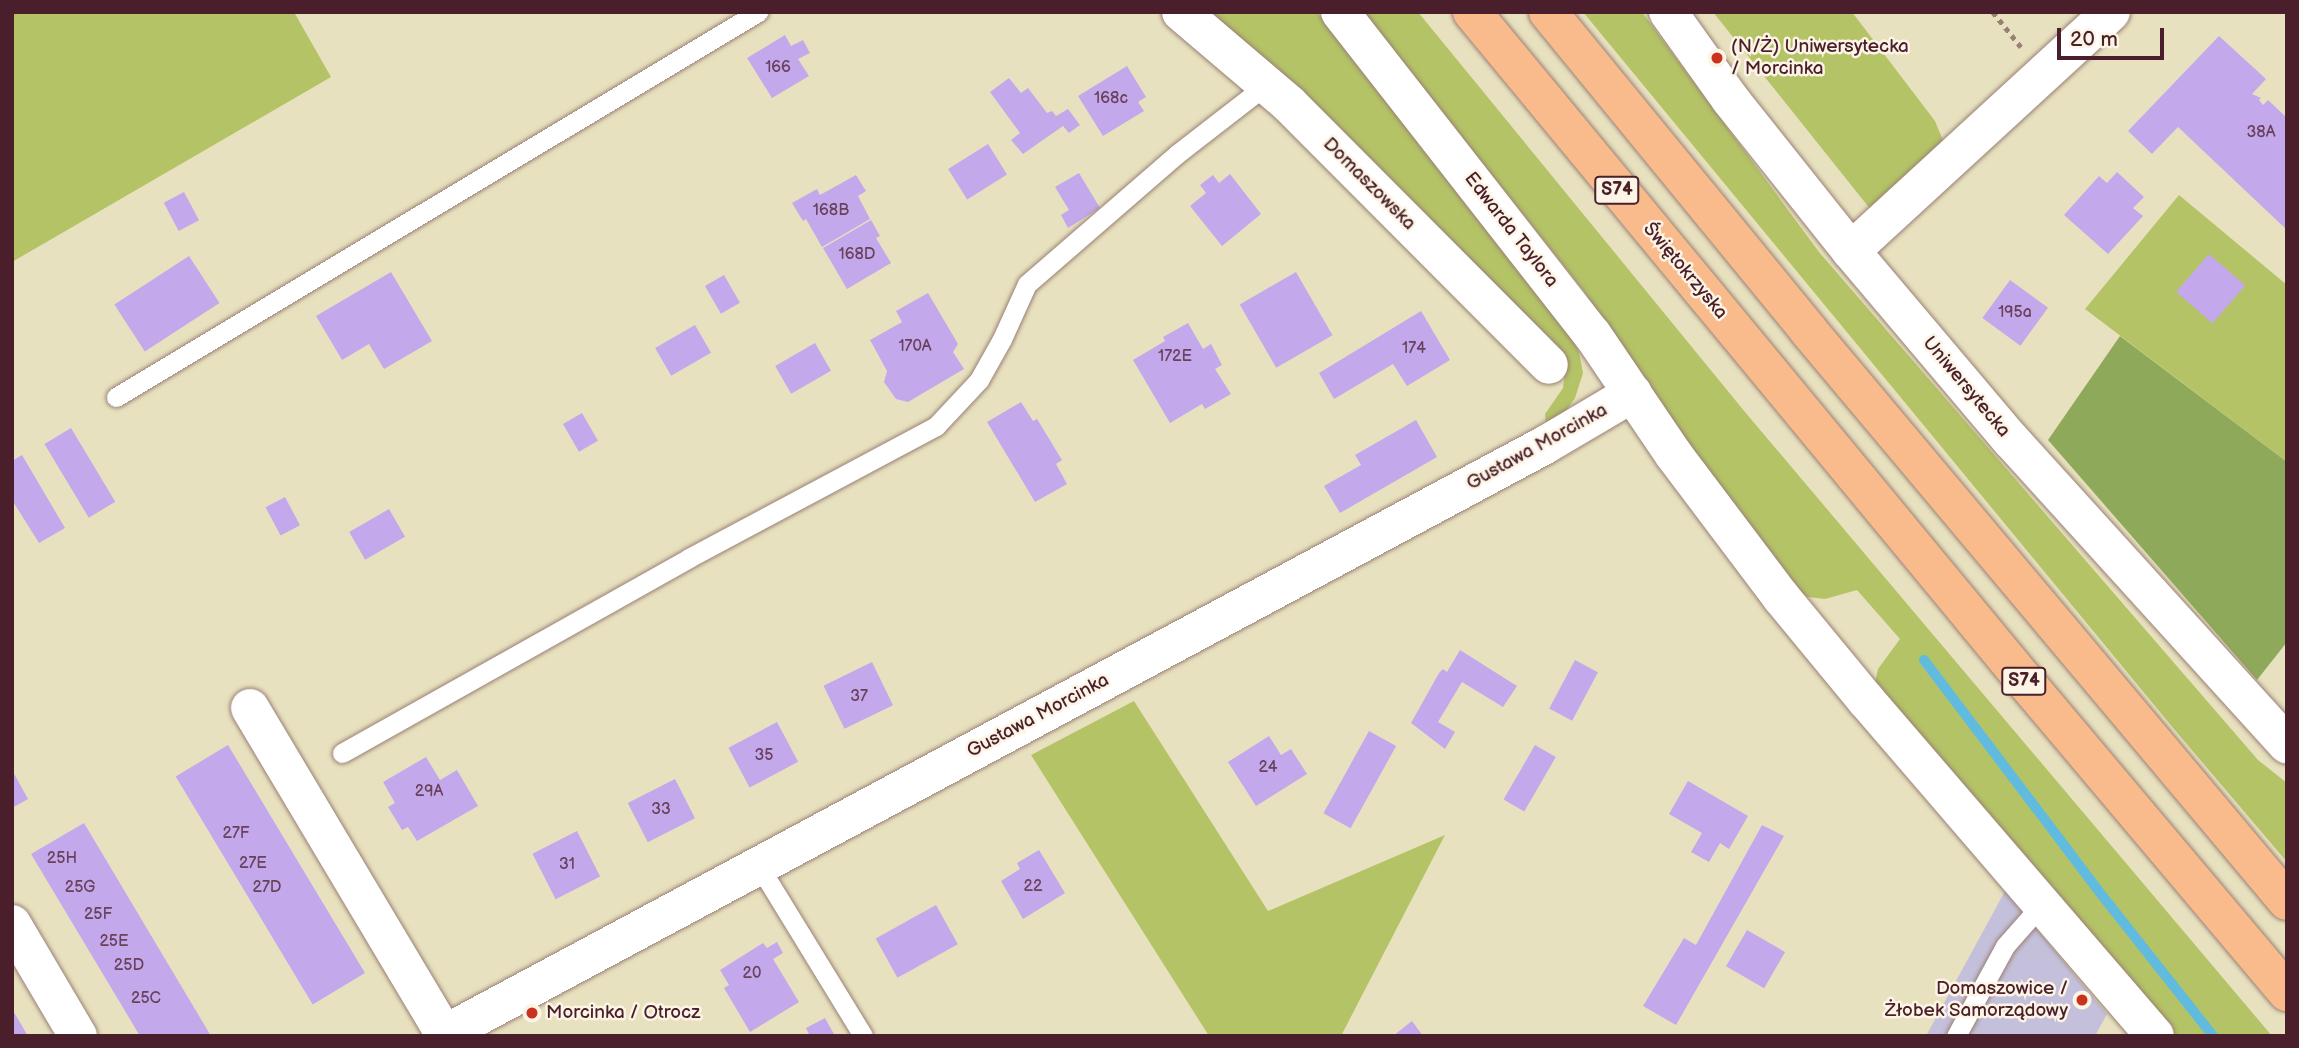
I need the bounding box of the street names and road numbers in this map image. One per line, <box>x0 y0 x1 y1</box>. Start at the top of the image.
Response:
street label: Domaszowska <box>1318 133 1420 235</box>
street label: Edwarda Taylora <box>1459 168 1563 292</box>
road number: S74 <box>1594 176 1640 204</box>
street label: Świętokrzyska <box>1638 218 1732 324</box>
street label: Uniwersytecka <box>1917 332 2015 442</box>
street label: Gustawa Morcinka <box>1463 399 1611 495</box>
road number: S74 <box>2001 666 2047 696</box>
street label: Gustawa Morcinka <box>963 669 1113 763</box>

